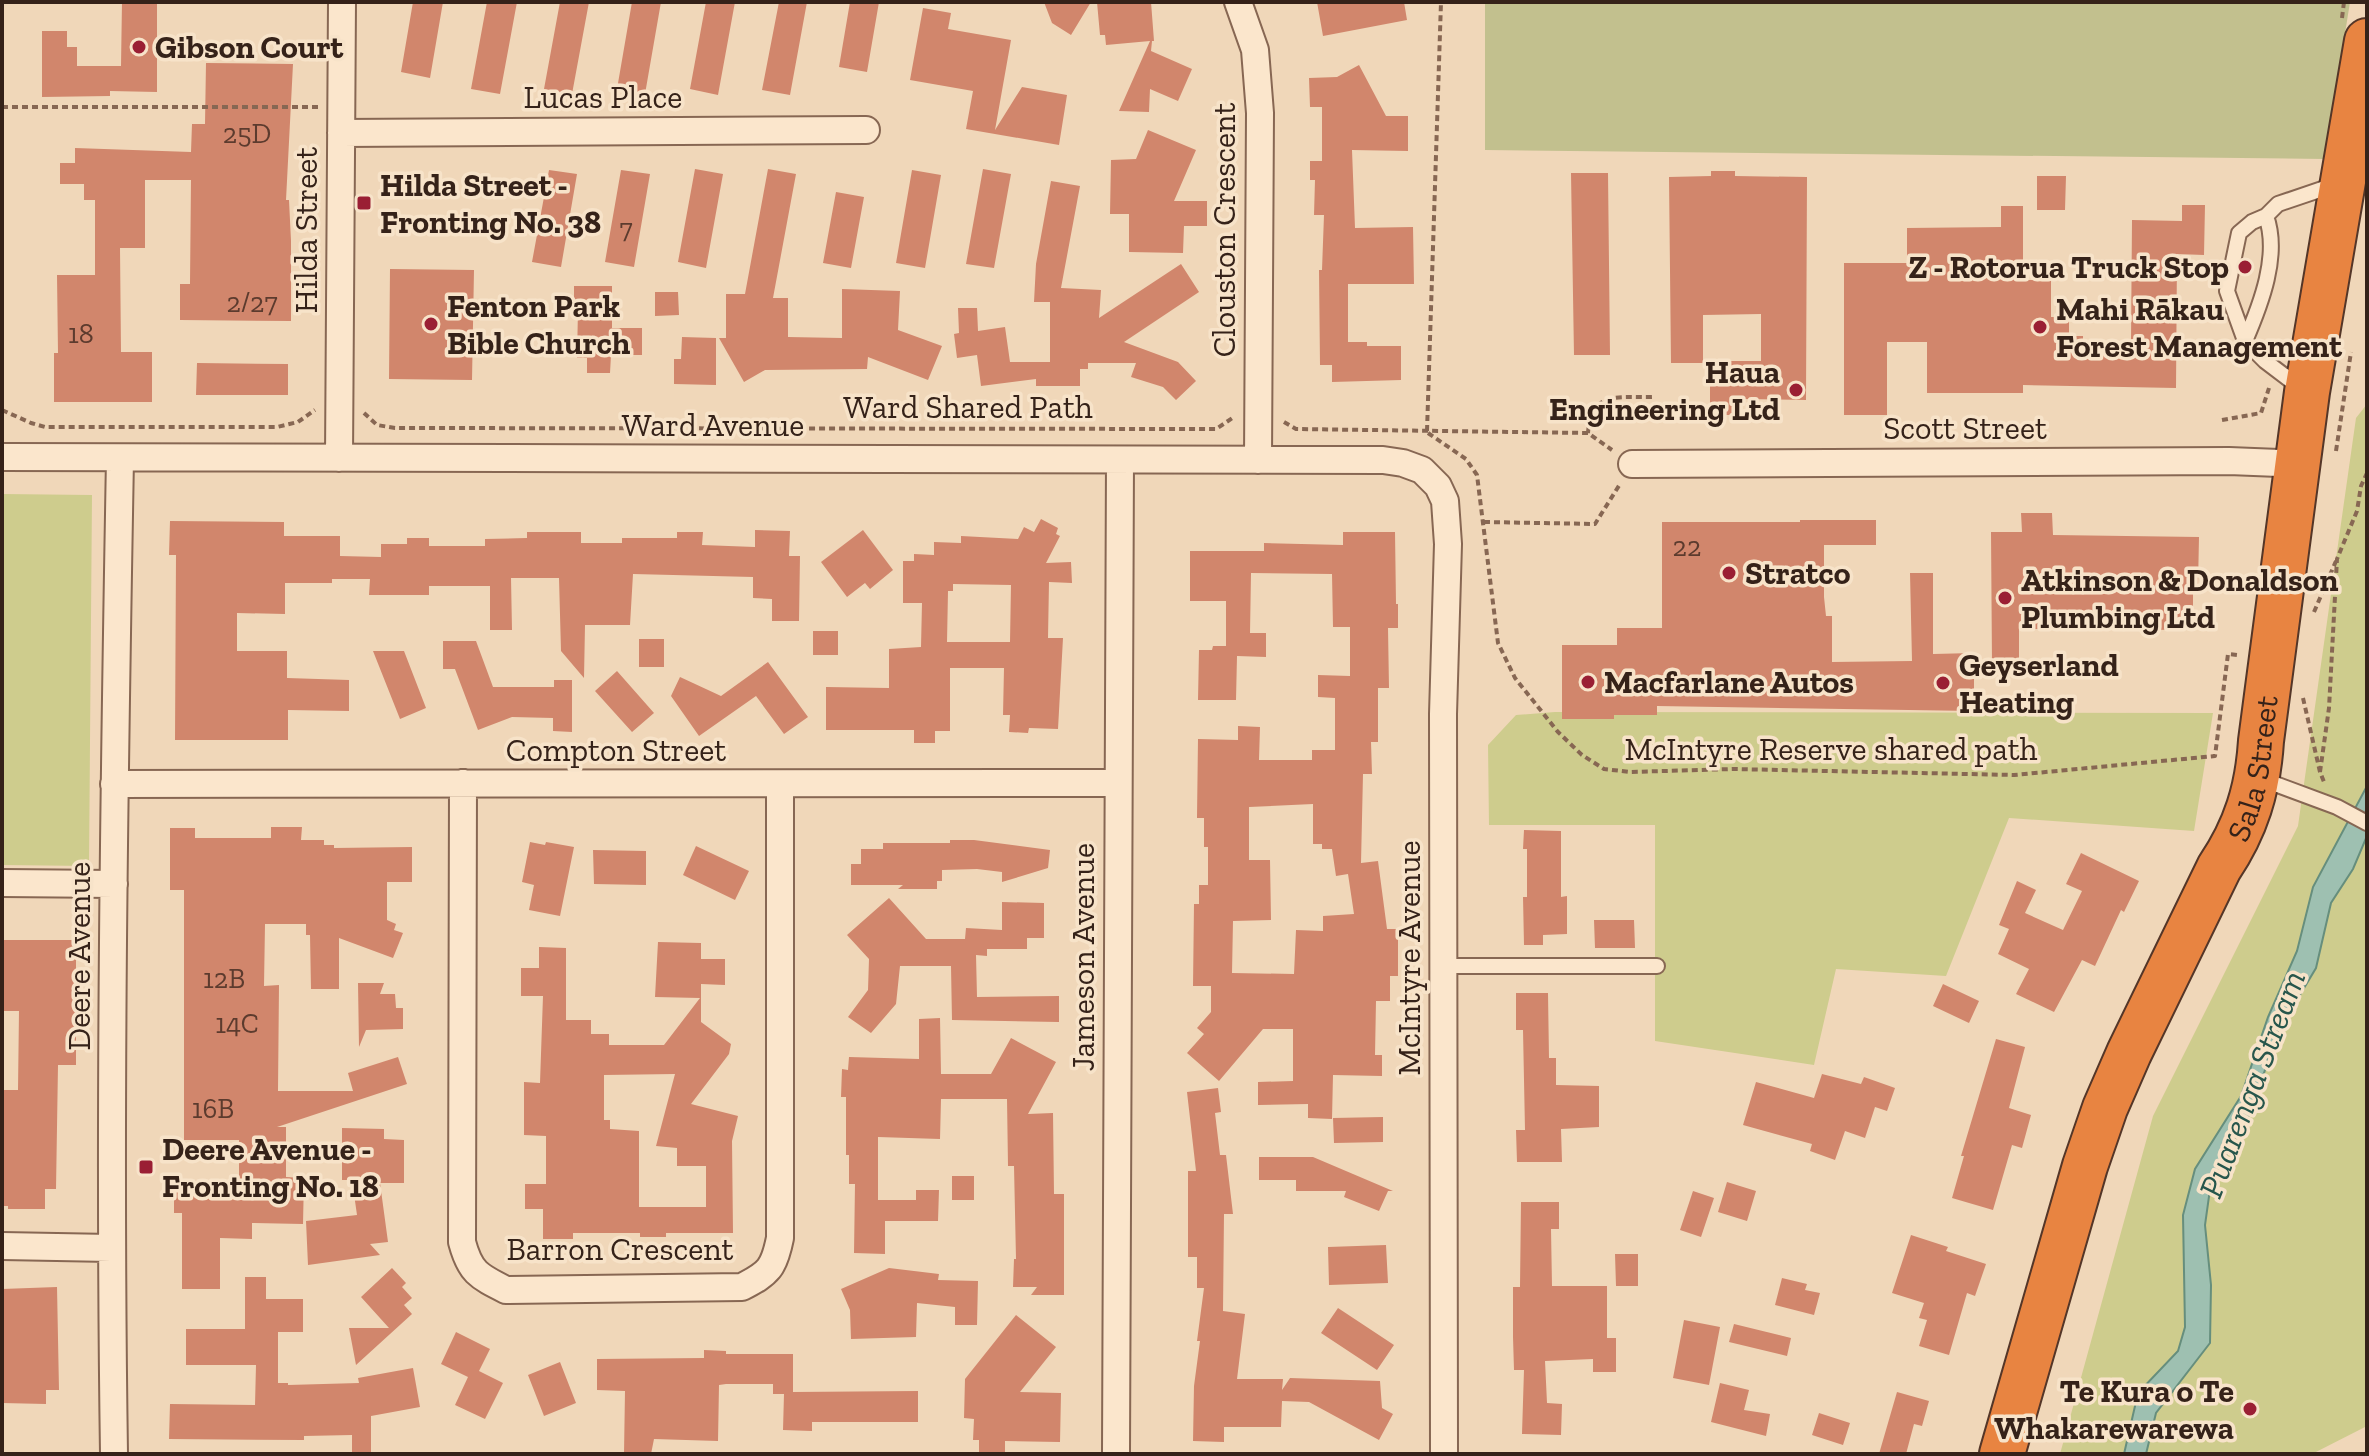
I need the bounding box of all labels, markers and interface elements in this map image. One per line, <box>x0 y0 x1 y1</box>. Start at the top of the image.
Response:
place label: Gibson Court <box>155 28 344 66</box>
marker: Gibson Court <box>130 38 148 56</box>
street label: Lucas Place <box>524 78 682 116</box>
street label: Clouston Crescent <box>1205 103 1243 357</box>
house number: 25D <box>223 117 271 150</box>
street label: Hilda Street <box>287 147 325 313</box>
place label: Hilda Street - Fronting No. 38 <box>380 166 601 241</box>
marker: Hilda Street - Fronting No. 38 <box>355 194 373 212</box>
house number: 7 <box>619 212 633 245</box>
place label: Z - Rotorua Truck Stop <box>1909 248 2229 286</box>
marker: Z - Rotorua Truck Stop <box>2236 258 2254 276</box>
house number: 2/27 <box>226 286 278 319</box>
place label: Fenton Park Bible Church <box>447 287 631 362</box>
place label: Mahi Rākau Forest Management <box>2056 290 2342 365</box>
marker: Fenton Park Bible Church <box>422 315 440 333</box>
house number: 18 <box>68 317 94 350</box>
marker: Mahi Rākau Forest Management <box>2031 318 2049 336</box>
place label: Haua Engineering Ltd <box>1549 353 1780 428</box>
marker: Haua Engineering Ltd <box>1787 381 1805 399</box>
street label: Ward Shared Path <box>843 388 1093 426</box>
street label: Ward Avenue <box>622 406 804 444</box>
street label: Scott Street <box>1883 409 2047 447</box>
house number: 22 <box>1673 530 1701 563</box>
place label: Stratco <box>1745 554 1851 592</box>
place label: Atkinson & Donaldson Plumbing Ltd <box>2021 561 2338 636</box>
marker: Stratco <box>1720 564 1738 582</box>
marker: Atkinson & Donaldson Plumbing Ltd <box>1996 589 2014 607</box>
place label: Geyserland Heating <box>1959 646 2119 721</box>
place label: Macfarlane Autos <box>1604 663 1854 701</box>
marker: Macfarlane Autos <box>1579 673 1597 691</box>
marker: Geyserland Heating <box>1934 674 1952 692</box>
street label: Sala Street <box>2219 693 2286 847</box>
street label: McIntyre Reserve shared path <box>1625 730 2038 768</box>
street label: Compton Street <box>506 731 726 769</box>
street label: McIntyre Avenue <box>1390 841 1428 1075</box>
street label: Jameson Avenue <box>1064 843 1102 1071</box>
street label: Deere Avenue <box>60 862 98 1050</box>
house number: 12B <box>203 962 245 995</box>
water label: Puarenga Stream <box>2190 965 2314 1203</box>
house number: 14C <box>215 1007 259 1040</box>
house number: 16B <box>192 1092 234 1125</box>
place label: Deere Avenue - Fronting No. 18 <box>162 1130 379 1205</box>
marker: Deere Avenue - Fronting No. 18 <box>137 1158 155 1176</box>
street label: Barron Crescent <box>507 1230 734 1268</box>
place label: Te Kura o Te Whakarewarewa <box>1994 1372 2234 1447</box>
marker: Te Kura o Te Whakarewarewa <box>2241 1400 2259 1418</box>

